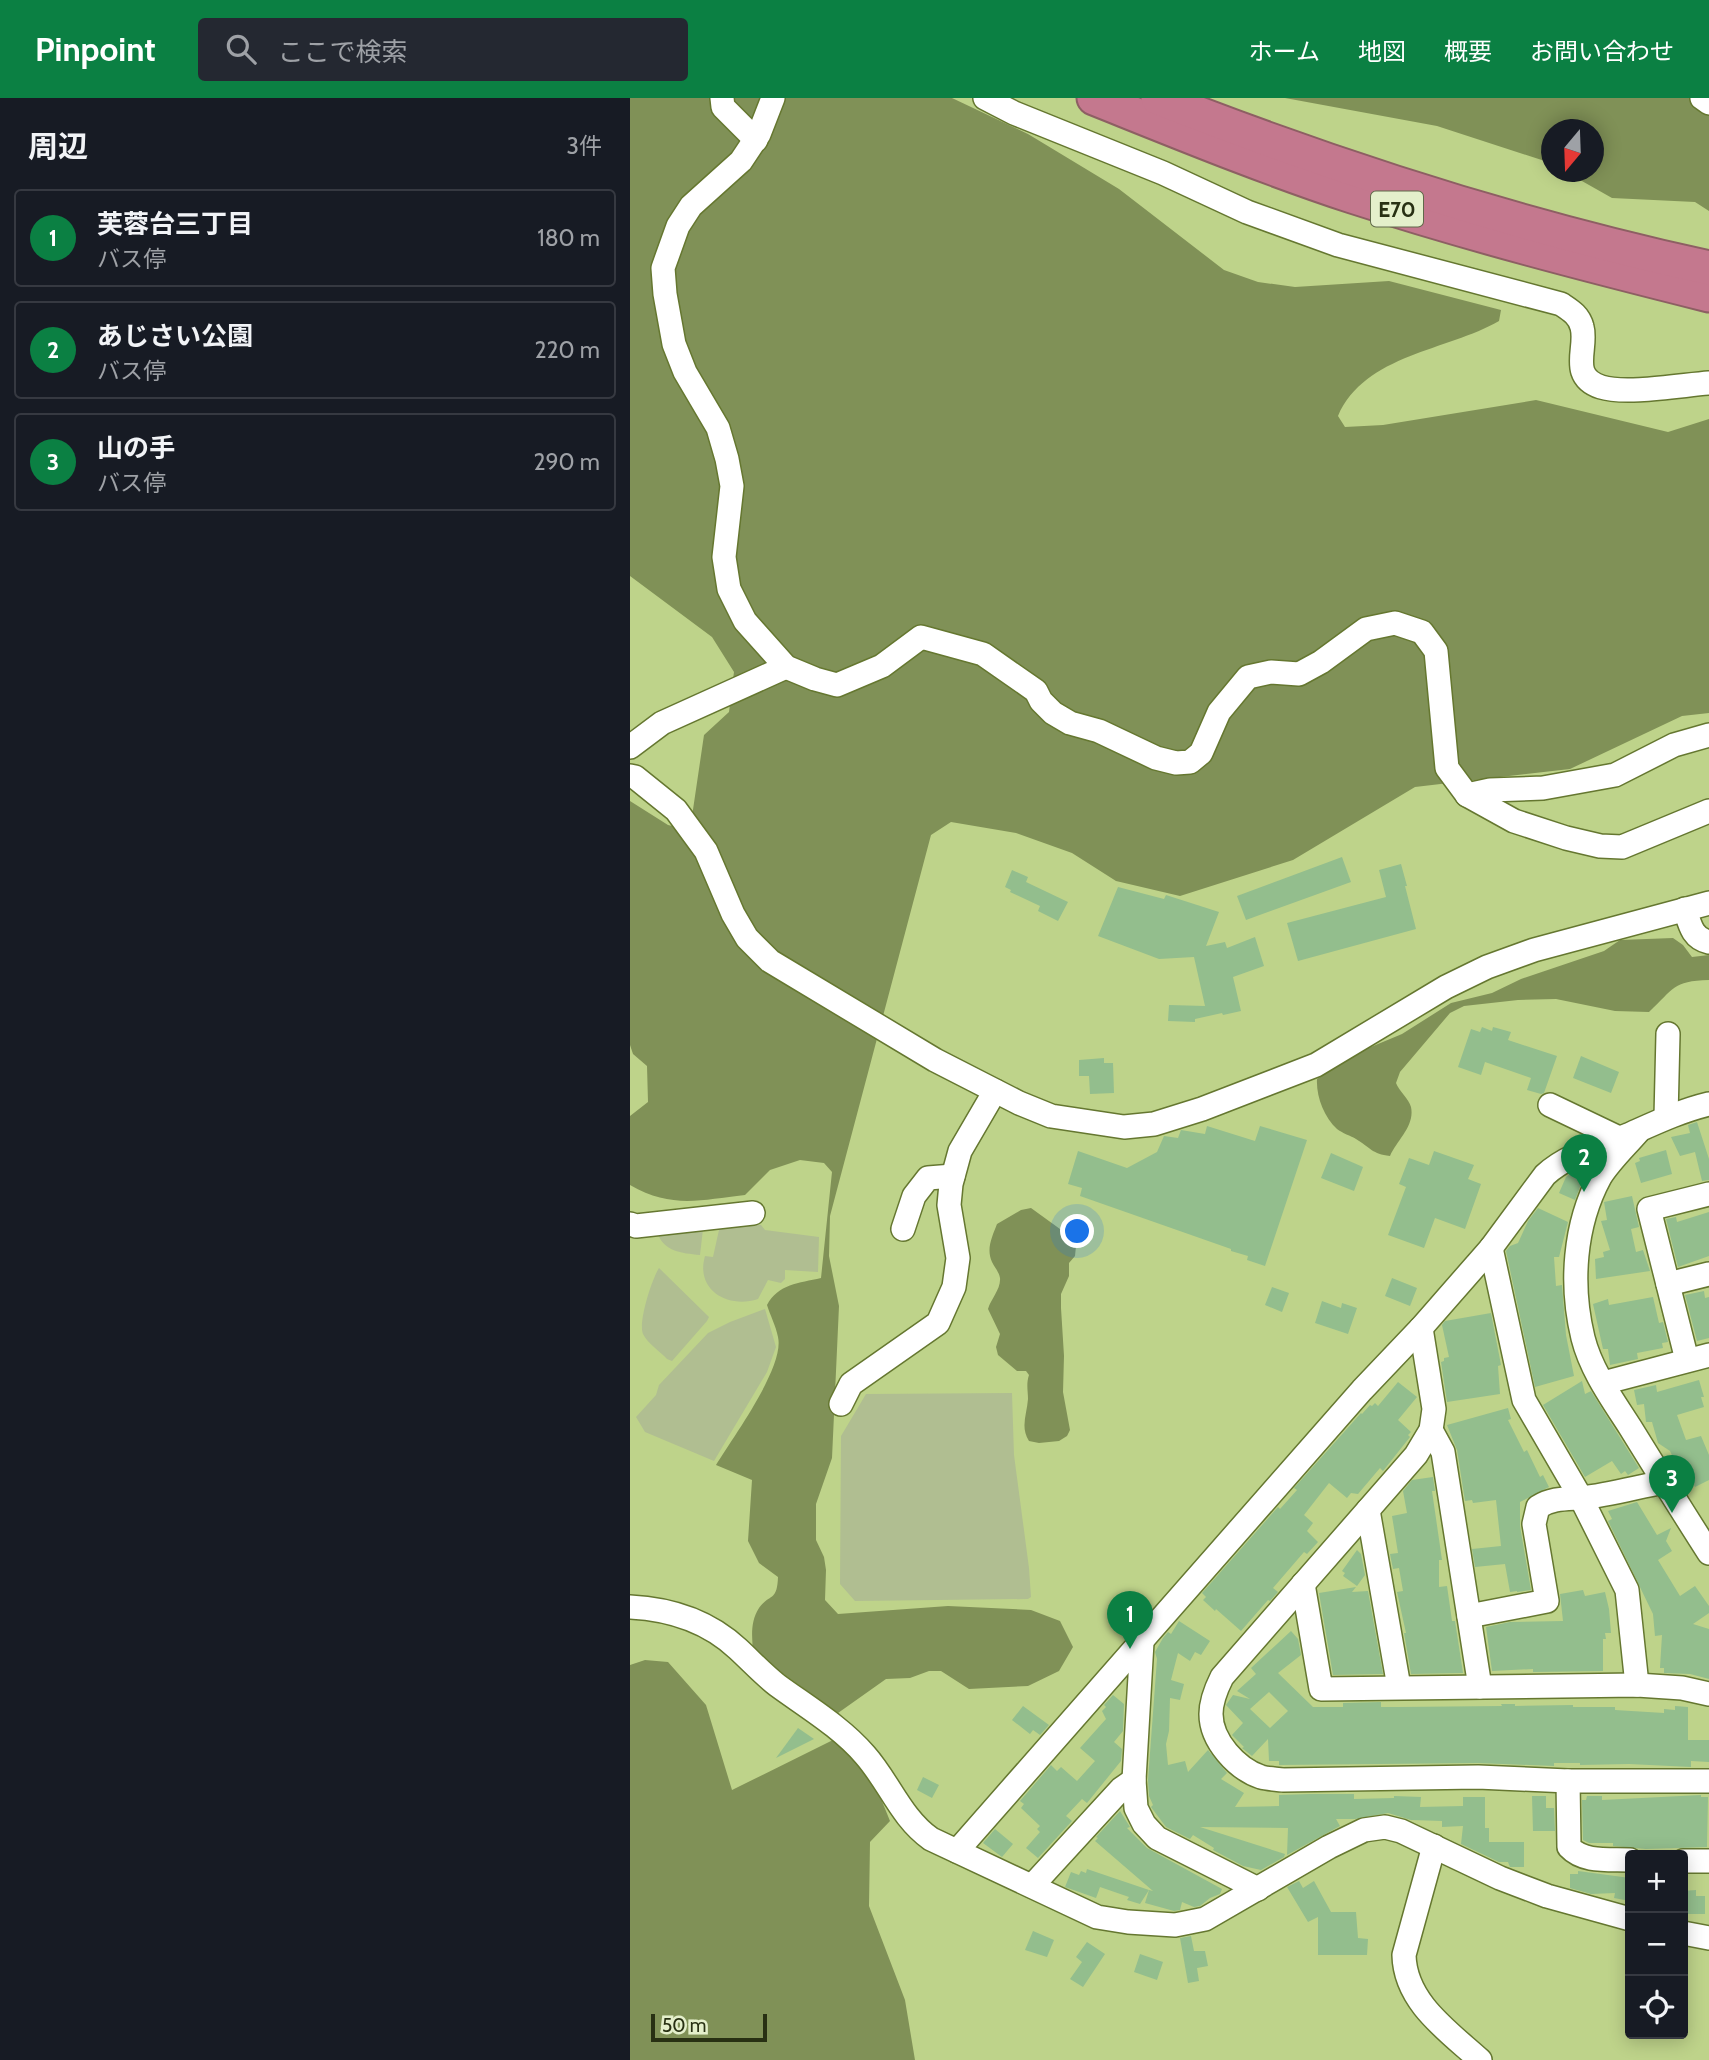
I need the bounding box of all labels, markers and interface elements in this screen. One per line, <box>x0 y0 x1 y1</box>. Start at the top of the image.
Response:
search box <box>198 18 688 81</box>
text: Pinpoint <box>35 29 156 69</box>
icon: search <box>222 30 260 68</box>
text: ここで検索 <box>278 36 408 68</box>
text: ホーム <box>1249 37 1320 66</box>
text: 地図 <box>1358 37 1406 66</box>
text: 概要 <box>1444 37 1492 66</box>
text: お問い合わせ <box>1530 37 1674 66</box>
north arrow <box>1541 119 1604 182</box>
text: 周辺 <box>28 128 88 165</box>
text: 3件 <box>567 132 602 160</box>
road number: E70 <box>1371 192 1423 226</box>
text: 芙蓉台三丁目 <box>97 208 253 240</box>
text: 1 <box>49 224 57 252</box>
text: 180 m <box>537 224 600 252</box>
text: バス停 <box>97 245 166 273</box>
text: あじさい公園 <box>97 320 253 352</box>
text: 2 <box>47 336 59 364</box>
text: 220 m <box>534 336 600 364</box>
text: バス停 <box>97 357 166 385</box>
text: 山の手 <box>97 432 175 464</box>
text: 3 <box>47 448 59 476</box>
text: 290 m <box>533 448 600 476</box>
text: バス停 <box>97 469 166 497</box>
pin: 2 <box>1561 1134 1607 1192</box>
your location <box>1060 1214 1094 1248</box>
pin: 3 <box>1649 1455 1695 1513</box>
pin: 1 <box>1107 1591 1153 1649</box>
map controls <box>1625 1850 1688 2039</box>
button: + <box>1625 1850 1688 1913</box>
button: − <box>1625 1913 1688 1976</box>
button: locate <box>1625 1976 1688 2039</box>
scale bar <box>651 2011 766 2043</box>
text: 50 m <box>662 2014 706 2037</box>

